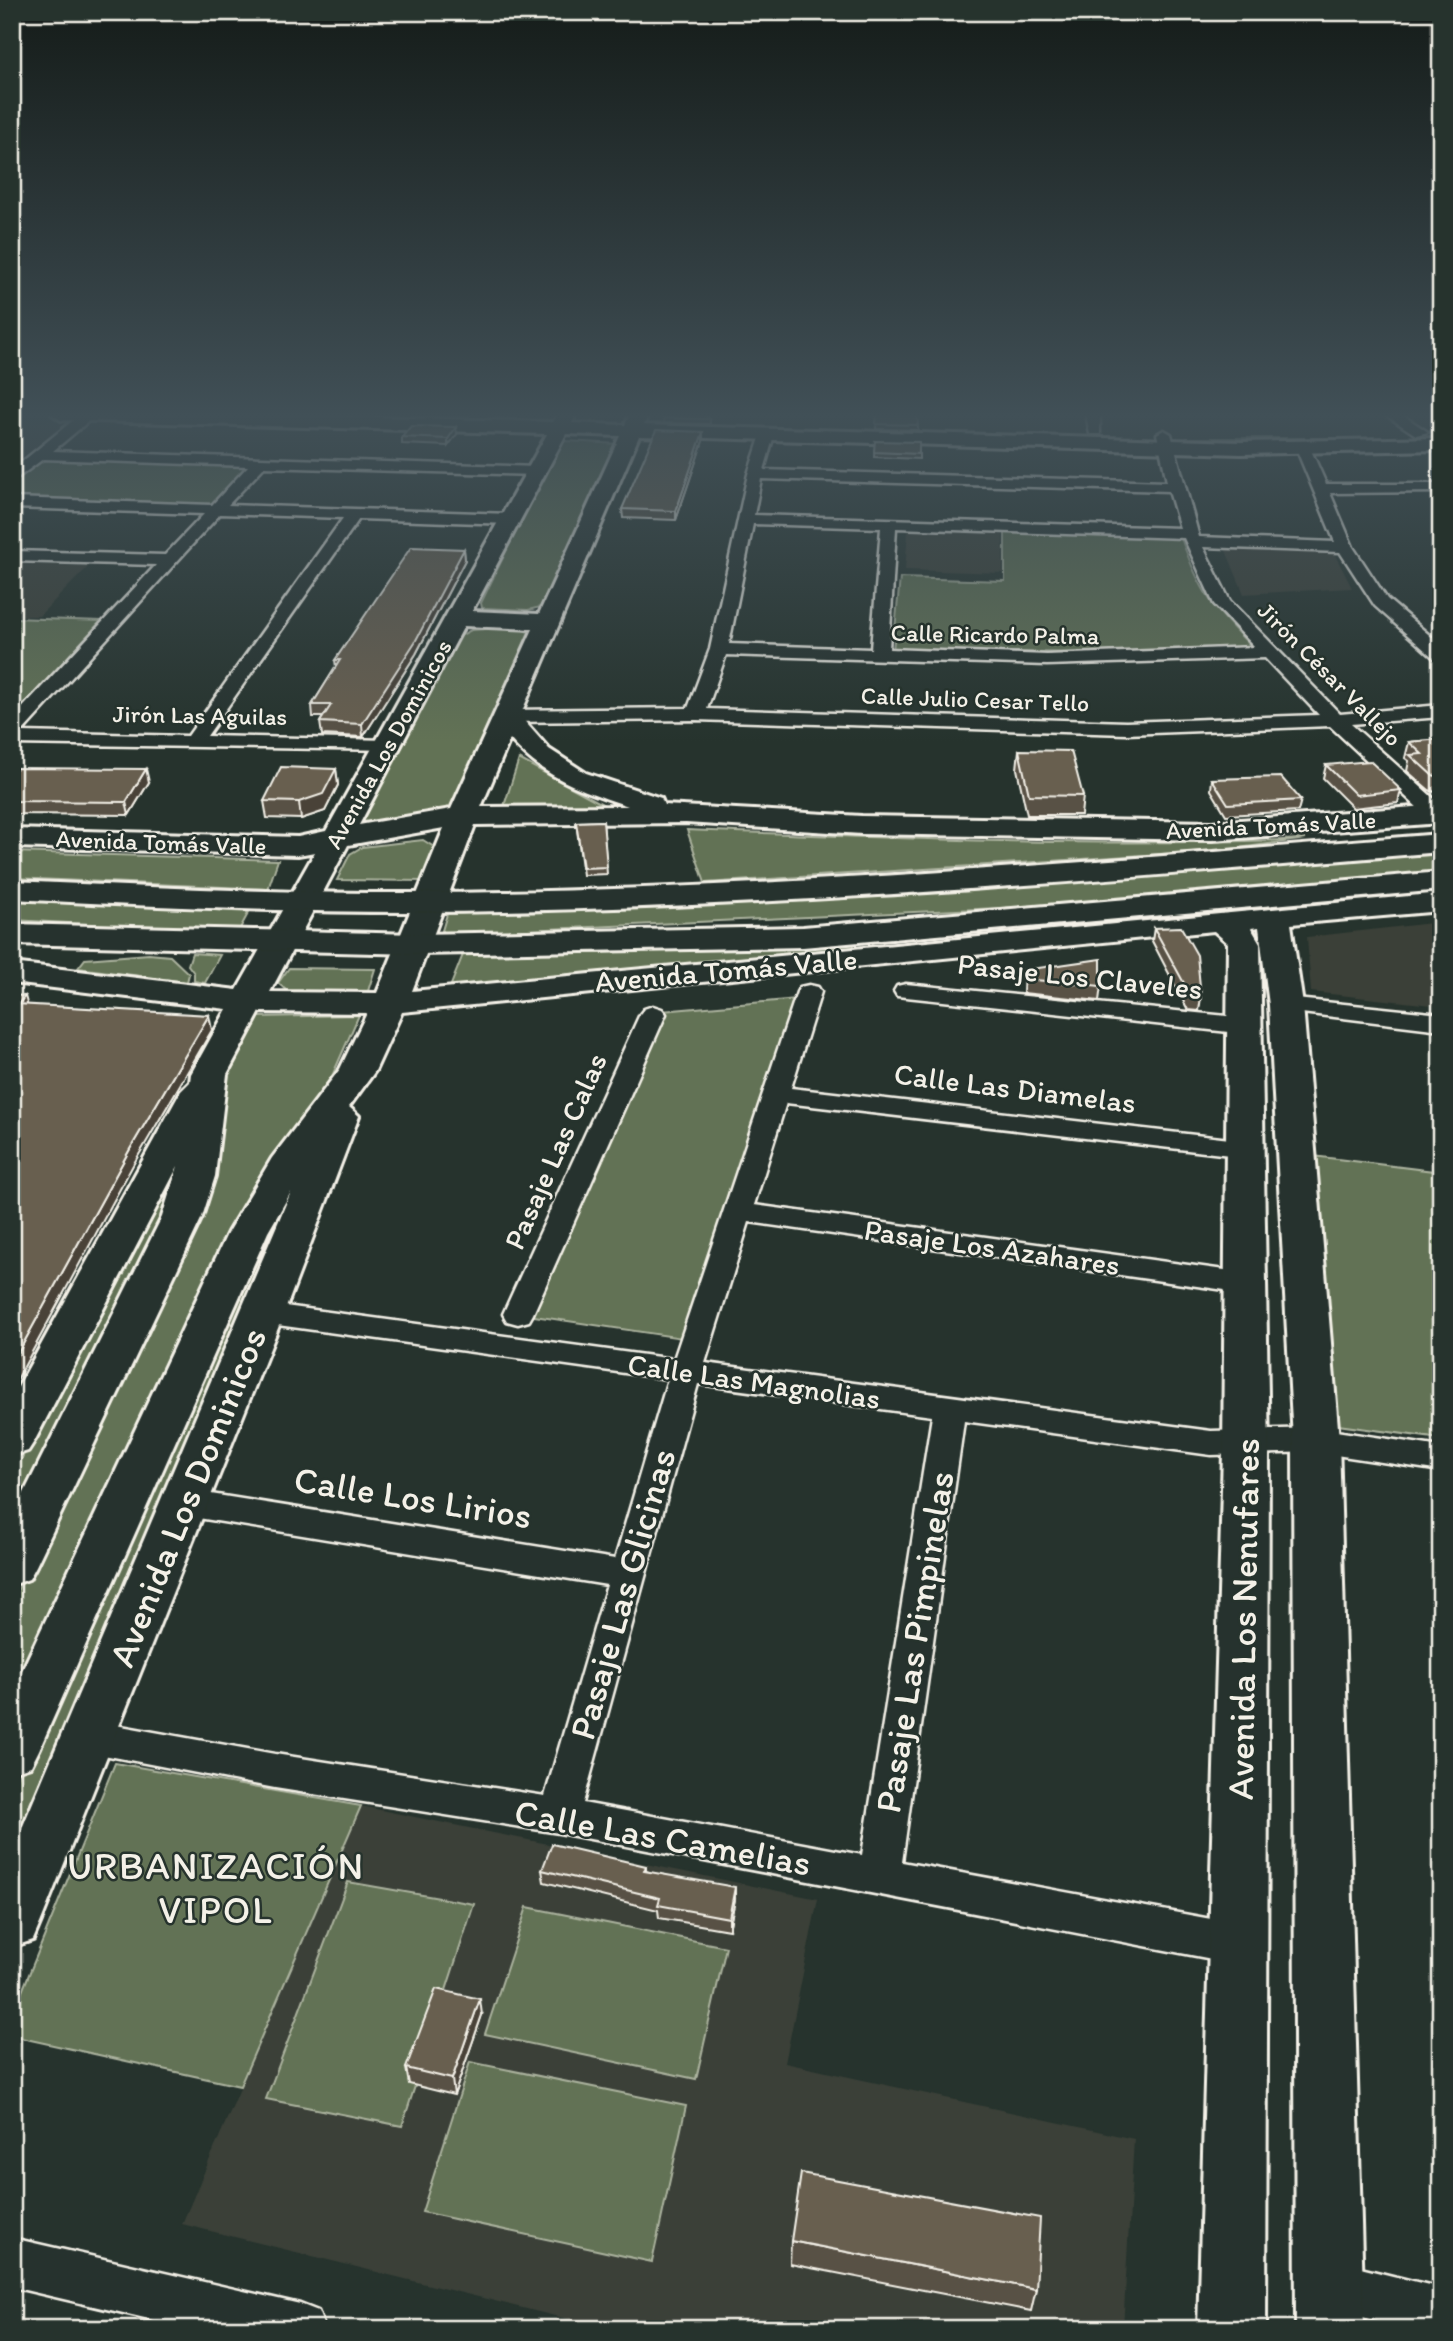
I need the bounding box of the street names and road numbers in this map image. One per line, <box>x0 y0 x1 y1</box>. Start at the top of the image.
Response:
street label: Jirón César Vallejo <box>1252 596 1408 752</box>
street label: Calle Ricardo Palma <box>890 618 1100 650</box>
street label: Avenida Los Dominicos <box>318 634 458 854</box>
street label: Calle Julio Cesar Tello <box>860 681 1090 717</box>
street label: Jirón Las Aguilas <box>112 699 288 731</box>
street label: Avenida Tomás Valle <box>1165 805 1377 845</box>
street label: Avenida Tomás Valle <box>55 824 267 860</box>
street label: Avenida Tomás Valle <box>593 940 859 1000</box>
street label: Pasaje Los Claveles <box>956 945 1204 1007</box>
street label: Pasaje Las Calas <box>495 1047 615 1255</box>
street label: Calle Las Diamelas <box>892 1055 1138 1121</box>
street label: Pasaje Los Azahares <box>862 1211 1122 1283</box>
street label: Avenida Los Dominicos <box>99 1321 275 1673</box>
street label: Calle Las Magnolias <box>625 1345 883 1417</box>
street label: Avenida Los Nenufares <box>1218 1438 1268 1800</box>
street label: Pasaje Las Glicinas <box>559 1443 685 1745</box>
street label: Calle Los Lirios <box>291 1457 535 1537</box>
street label: Pasaje Las Pimpinelas <box>865 1468 963 1816</box>
street label: Calle Las Camelias <box>511 1789 815 1885</box>

